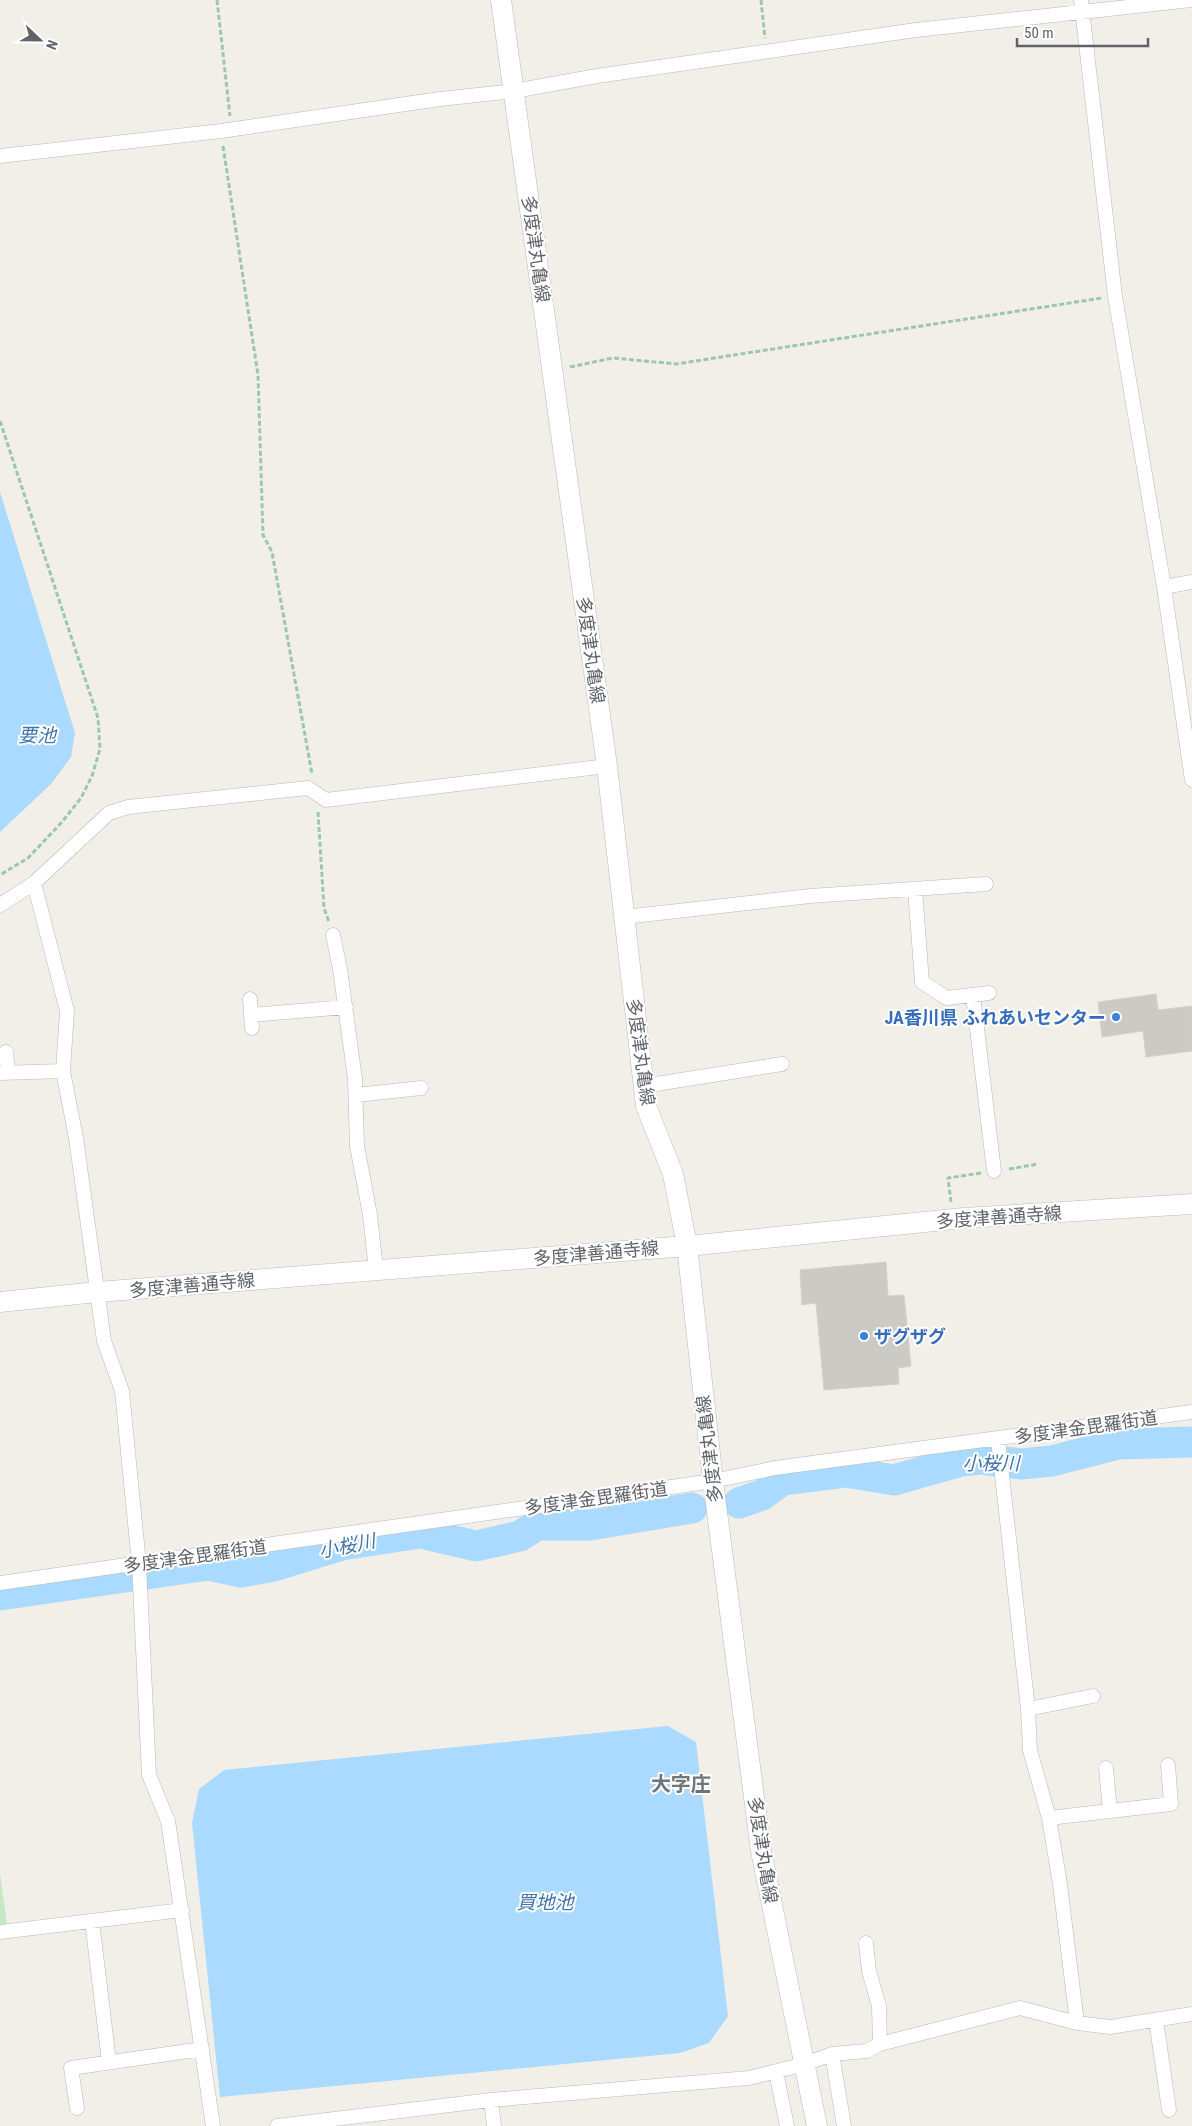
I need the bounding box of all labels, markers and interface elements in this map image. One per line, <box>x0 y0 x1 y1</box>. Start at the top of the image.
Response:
north arrow <box>15 15 65 65</box>
scale bar <box>1017 15 1148 47</box>
text: 50 m <box>1024 24 1054 42</box>
text: N <box>43 38 61 52</box>
street label: 多度津丸亀線 <box>518 194 554 304</box>
street label: 多度津丸亀線 <box>573 595 609 705</box>
water label: 要池 <box>18 724 58 747</box>
street label: 多度津丸亀線 <box>623 997 659 1107</box>
place label: JA香川県 ふれあいセンター <box>884 1007 1106 1028</box>
marker: JA香川県 ふれあいセンター <box>1110 1011 1122 1023</box>
street label: 多度津善通寺線 <box>935 1202 1063 1232</box>
street label: 多度津善通寺線 <box>532 1237 660 1269</box>
street label: 多度津善通寺線 <box>128 1269 256 1301</box>
place label: ザグザグ <box>874 1326 946 1347</box>
marker: ザグザグ <box>858 1330 870 1342</box>
street label: 多度津丸亀線 <box>692 1394 726 1504</box>
street label: 多度津金毘羅街道 <box>1013 1407 1159 1447</box>
water label: 小桜川 <box>962 1452 1021 1475</box>
street label: 多度津金毘羅街道 <box>523 1478 669 1518</box>
water label: 小桜川 <box>317 1529 379 1563</box>
street label: 多度津金毘羅街道 <box>122 1536 268 1576</box>
district label: 大字庄 <box>651 1772 711 1796</box>
street label: 多度津丸亀線 <box>744 1795 782 1905</box>
water label: 買地池 <box>516 1891 575 1914</box>

